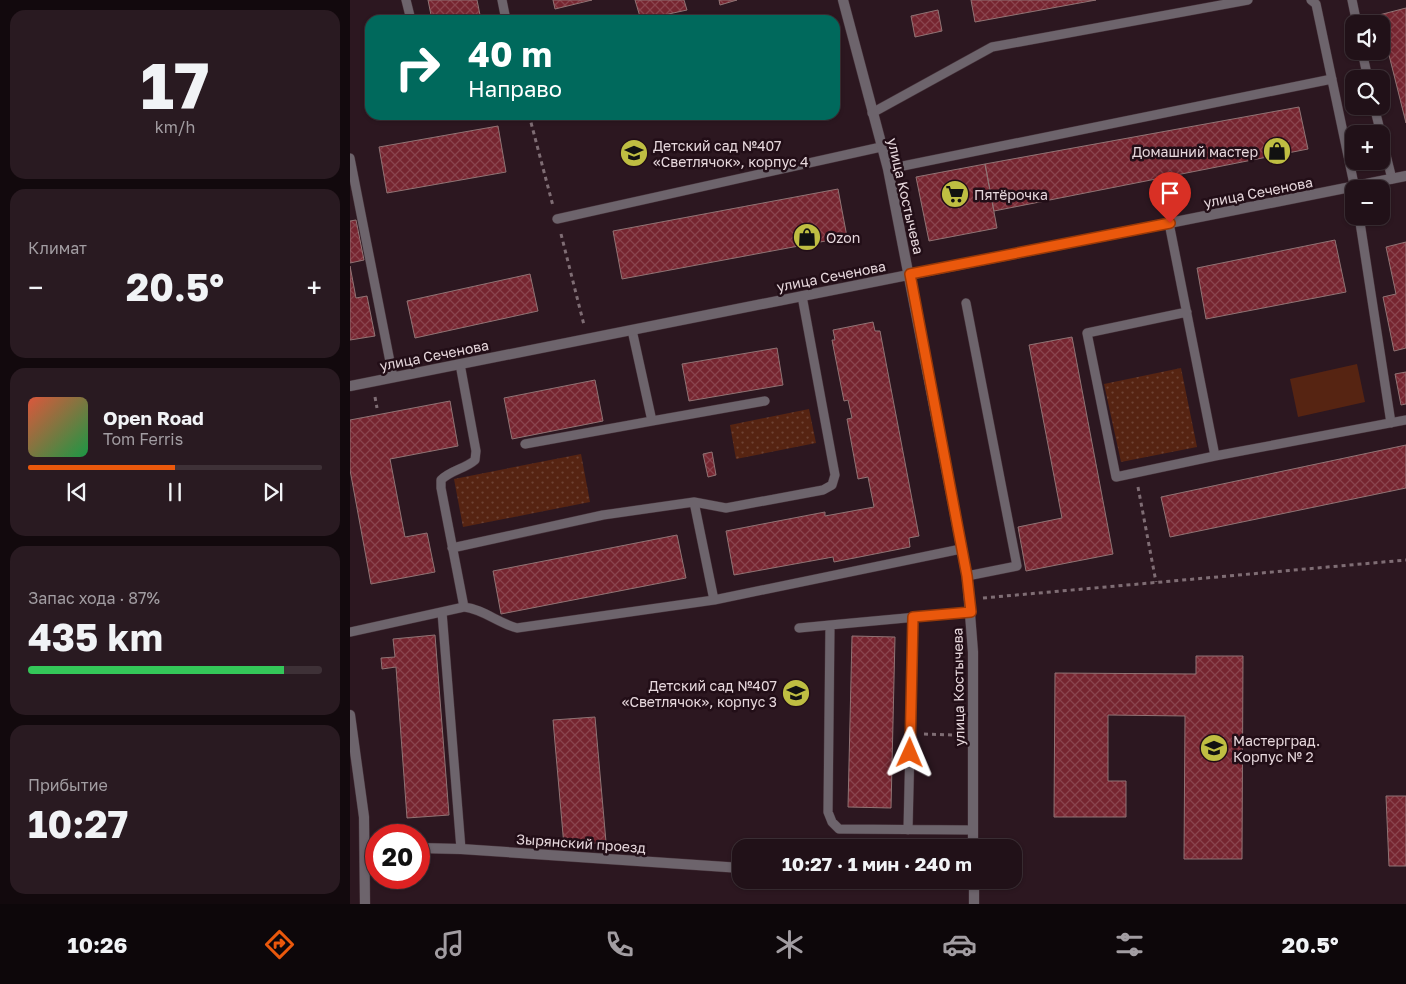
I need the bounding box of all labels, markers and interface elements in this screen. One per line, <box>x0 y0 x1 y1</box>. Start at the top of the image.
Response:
map controls <box>1345 15 1390 225</box>
button: sound <box>1345 15 1390 60</box>
text: 40 m <box>468 33 552 75</box>
icon: right <box>385 35 450 100</box>
text: 17 <box>141 45 209 123</box>
button: search <box>1345 70 1390 115</box>
text: Направо <box>468 75 562 102</box>
text: km/h <box>155 117 195 137</box>
button: + <box>1345 125 1390 170</box>
street label: улица Костычева <box>884 136 928 256</box>
shop icon: Домашний мастер <box>1262 136 1292 166</box>
place label: Детский сад №407 «Светлячок», корпус 4 <box>653 137 809 170</box>
school or university icon: Детский сад №407 «Светлячок», корпус 4 <box>619 138 649 168</box>
place label: Домашний мастер <box>1132 143 1258 160</box>
pin <box>1149 172 1191 223</box>
street label: улица Сеченова <box>1202 173 1314 211</box>
supermarket icon: Пятёрочка <box>940 179 970 209</box>
icon: arrive <box>1156 179 1184 207</box>
button: − <box>1345 180 1390 225</box>
place label: Пятёрочка <box>974 186 1048 203</box>
shop icon: Ozon <box>792 222 822 252</box>
place label: Ozon <box>826 229 860 246</box>
text: Климат <box>28 238 87 258</box>
street label: улица Сеченова <box>775 257 887 295</box>
text: 20.5° <box>126 264 224 309</box>
text: − <box>28 271 43 304</box>
text: + <box>307 271 322 304</box>
street label: улица Сеченова <box>378 336 490 374</box>
text: Open Road <box>103 406 204 429</box>
text: Tom Ferris <box>103 429 183 449</box>
icon: previous <box>63 478 91 506</box>
icon: pause <box>161 478 189 506</box>
icon: next <box>259 478 287 506</box>
text: Запас хода · 87% <box>28 588 160 608</box>
text: 435 km <box>28 614 163 659</box>
street label: улица Костычева <box>948 627 968 747</box>
place label: Детский сад №407 «Светлячок», корпус 3 <box>622 677 777 710</box>
school or university icon: Детский сад №407 «Светлячок», корпус 3 <box>781 678 811 708</box>
position arrow <box>883 726 935 778</box>
place label: Мастерград. Корпус № 2 <box>1233 732 1320 765</box>
school or university icon: Мастерград. Корпус № 2 <box>1199 733 1229 763</box>
text: Прибытие <box>28 775 108 795</box>
text: 10:27 <box>28 801 128 846</box>
speed limit sign: 20 <box>365 824 430 889</box>
street label: Зырянский проезд <box>516 830 647 856</box>
text: 10:27 · 1 мин · 240 m <box>782 852 972 875</box>
icon: directions <box>262 927 297 962</box>
icon: music <box>432 927 467 962</box>
icon: phone <box>602 927 637 962</box>
icon: climate <box>772 927 807 962</box>
icon: car <box>942 927 977 962</box>
icon: filters <box>1112 927 1147 962</box>
text: 10:26 <box>67 931 128 958</box>
text: 20.5° <box>1282 931 1339 958</box>

